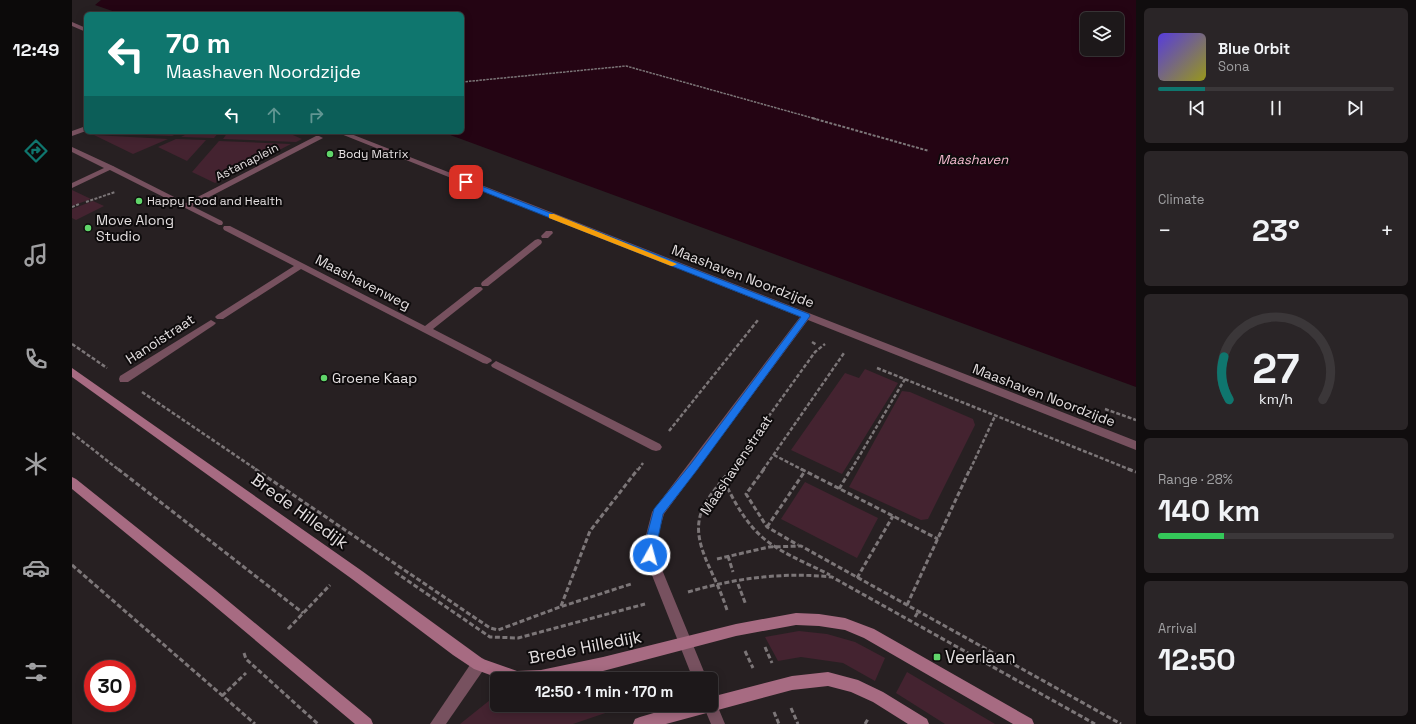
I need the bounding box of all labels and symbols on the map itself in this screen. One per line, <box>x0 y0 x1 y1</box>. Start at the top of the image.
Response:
street label: Astanaplein <box>213 139 281 185</box>
place label: Body Matrix <box>338 146 409 162</box>
marker: Body Matrix <box>325 149 335 159</box>
water label: Maashaven <box>938 151 1009 168</box>
pin <box>449 165 483 199</box>
place label: Happy Food and Health <box>147 193 282 209</box>
marker: Happy Food and Health <box>134 196 144 206</box>
place label: Move Along Studio <box>96 211 174 245</box>
marker: Move Along Studio <box>83 223 93 233</box>
street label: Maashaven Noordzijde <box>669 240 817 312</box>
street label: Maashavenweg <box>312 250 414 314</box>
street label: Hanoistraat <box>122 310 198 368</box>
street label: Maashaven Noordzijde <box>970 359 1118 431</box>
place label: Groene Kaap <box>332 369 417 387</box>
marker: Groene Kaap <box>319 373 329 383</box>
street label: Maashavenstraat <box>696 412 776 518</box>
street label: Brede Hilledijk <box>247 468 353 554</box>
position arrow <box>629 534 671 576</box>
street label: Brede Hilledijk <box>526 625 644 669</box>
place label: Veerlaan <box>945 646 1016 668</box>
marker: Veerlaan <box>932 652 942 662</box>
speed limit sign: 30 <box>84 660 136 712</box>

